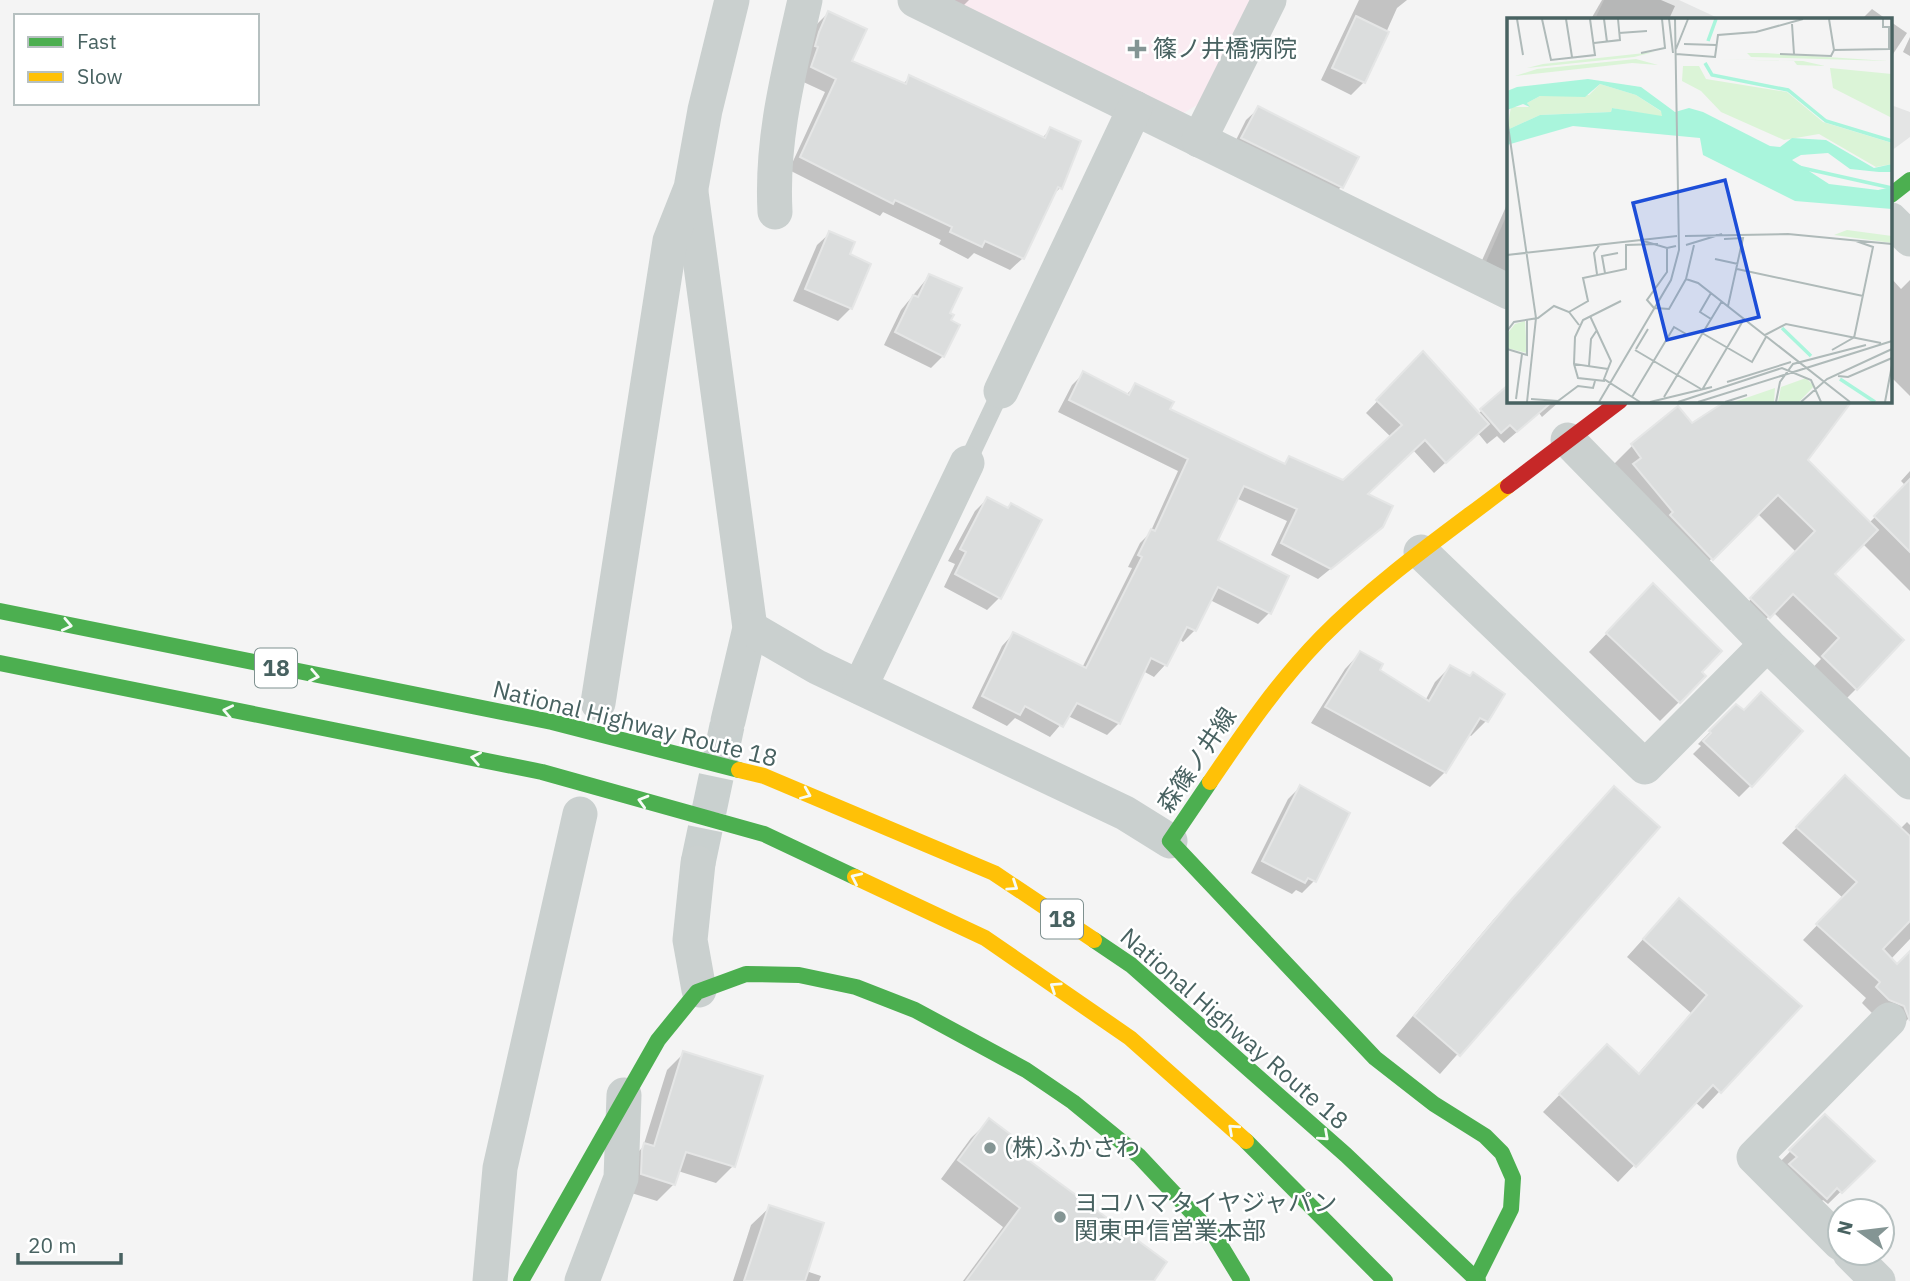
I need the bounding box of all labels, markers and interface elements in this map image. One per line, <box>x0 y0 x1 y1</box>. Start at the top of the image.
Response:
legend <box>14 14 259 105</box>
inset map <box>1507 18 1892 402</box>
text: Fast <box>77 27 117 55</box>
place label: 篠ノ井橋病院 <box>1153 32 1297 64</box>
marker: 篠ノ井橋病院 <box>1127 39 1147 59</box>
text: Slow <box>77 62 123 90</box>
one-way arrow <box>61 617 73 632</box>
road number: 18 <box>255 648 297 688</box>
one-way arrow <box>308 667 320 682</box>
street label: National Highway Route 18 <box>490 672 781 774</box>
street label: 森篠ノ井線 <box>1149 701 1243 818</box>
one-way arrow <box>222 704 234 719</box>
one-way arrow <box>470 752 482 767</box>
one-way arrow <box>799 786 811 800</box>
one-way arrow <box>637 794 649 809</box>
one-way arrow <box>851 872 864 886</box>
one-way arrow <box>1006 878 1019 891</box>
road number: 18 <box>1041 900 1083 938</box>
street label: National Highway Route 18 <box>1114 920 1355 1136</box>
one-way arrow <box>1050 982 1063 995</box>
one-way arrow <box>1228 1125 1241 1137</box>
one-way arrow <box>1316 1128 1329 1140</box>
place label: (株)ふかさわ <box>1004 1131 1140 1163</box>
marker: (株)ふかさわ <box>982 1140 998 1156</box>
place label: ヨコハマタイヤジャパン 関東甲信営業本部 <box>1074 1186 1337 1246</box>
north arrow <box>1826 1197 1896 1267</box>
marker: ヨコハマタイヤジャパン 関東甲信営業本部 <box>1052 1209 1068 1225</box>
text: N <box>1831 1218 1858 1237</box>
scale bar <box>18 1222 121 1266</box>
text: 20 m <box>28 1231 77 1259</box>

